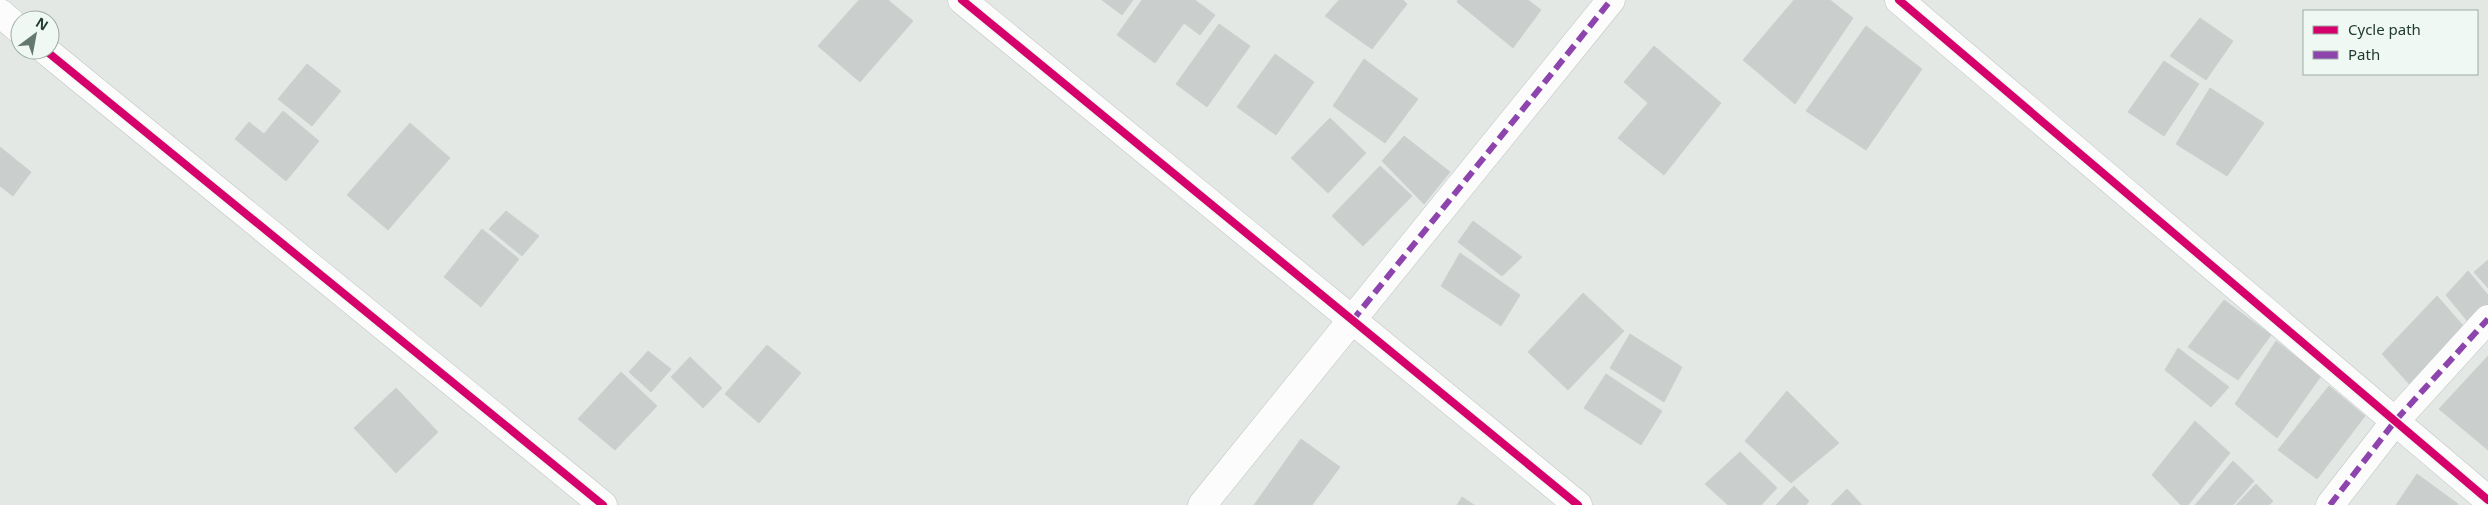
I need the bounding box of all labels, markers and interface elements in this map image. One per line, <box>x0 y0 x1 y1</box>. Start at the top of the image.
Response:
north arrow <box>10 10 60 60</box>
legend <box>2303 10 2478 75</box>
text: N <box>32 12 52 35</box>
text: Cycle path <box>2348 19 2421 39</box>
text: Path <box>2348 44 2380 64</box>

